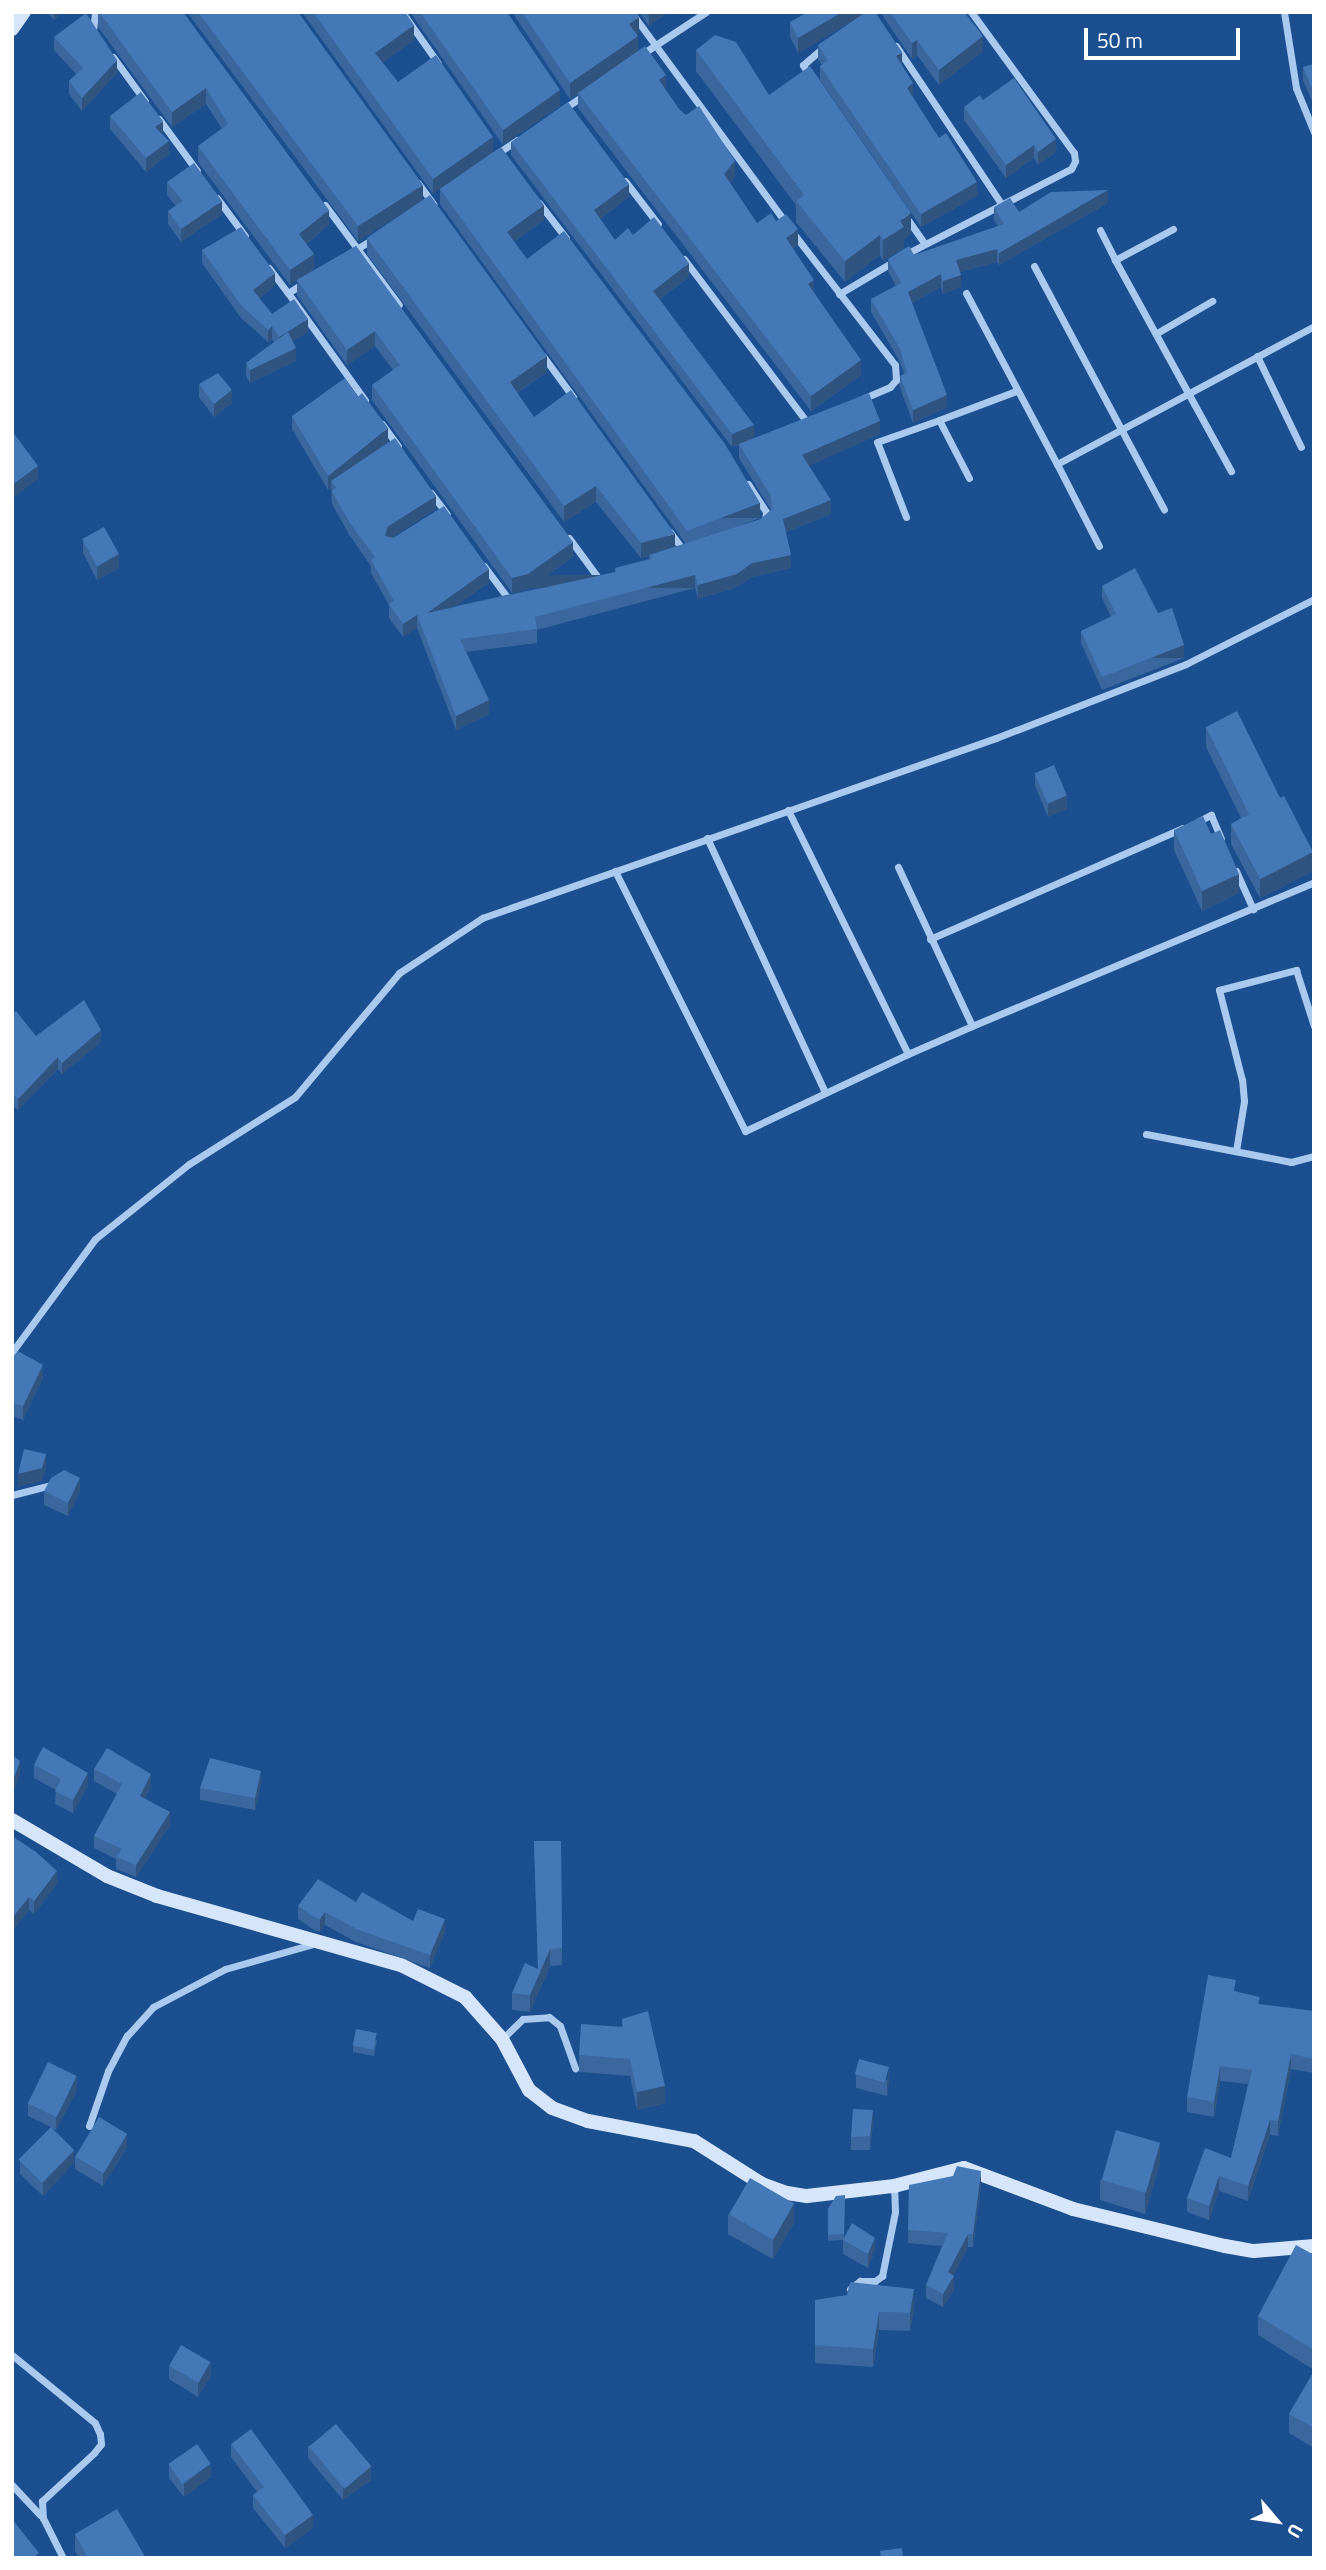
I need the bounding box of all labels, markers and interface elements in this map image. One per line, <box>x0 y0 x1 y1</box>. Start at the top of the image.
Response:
scale bar <box>1088 14 1244 58</box>
text: 50 m <box>1097 24 1143 56</box>
north arrow <box>1242 2486 1312 2556</box>
text: U <box>1280 2519 1312 2544</box>

